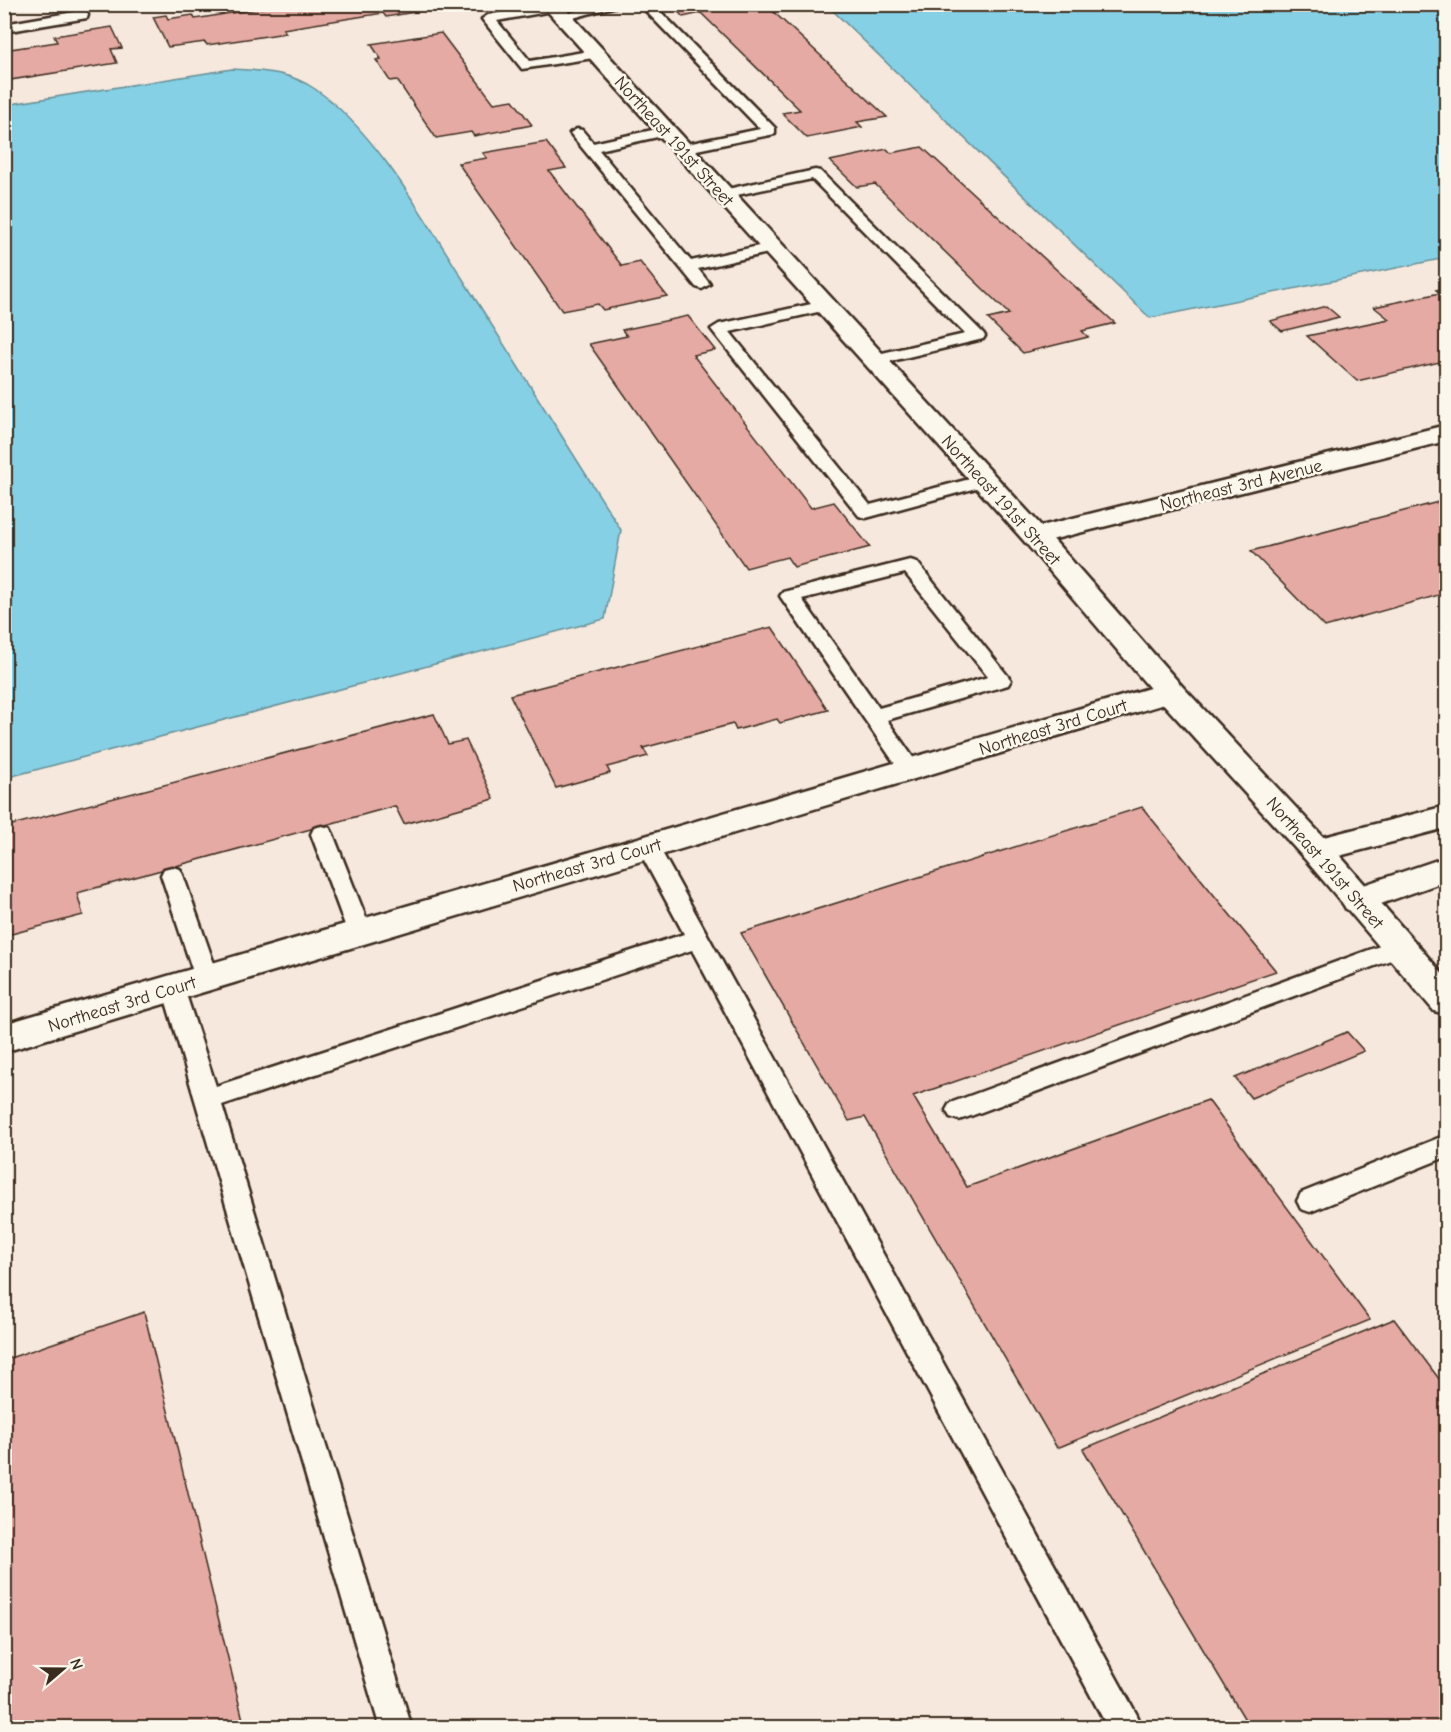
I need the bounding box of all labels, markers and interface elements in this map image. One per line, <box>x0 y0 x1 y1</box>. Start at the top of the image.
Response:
street label: Northeast 191st Street <box>610 72 738 211</box>
street label: Northeast 191st Street <box>937 431 1065 570</box>
street label: Northeast 3rd Avenue <box>1158 455 1324 516</box>
street label: Northeast 3rd Court <box>977 695 1130 760</box>
street label: Northeast 191st Street <box>1262 793 1388 934</box>
street label: Northeast 3rd Court <box>510 834 665 897</box>
street label: Northeast 3rd Court <box>46 972 199 1037</box>
north arrow <box>33 1639 93 1699</box>
text: N <box>66 1656 86 1672</box>

